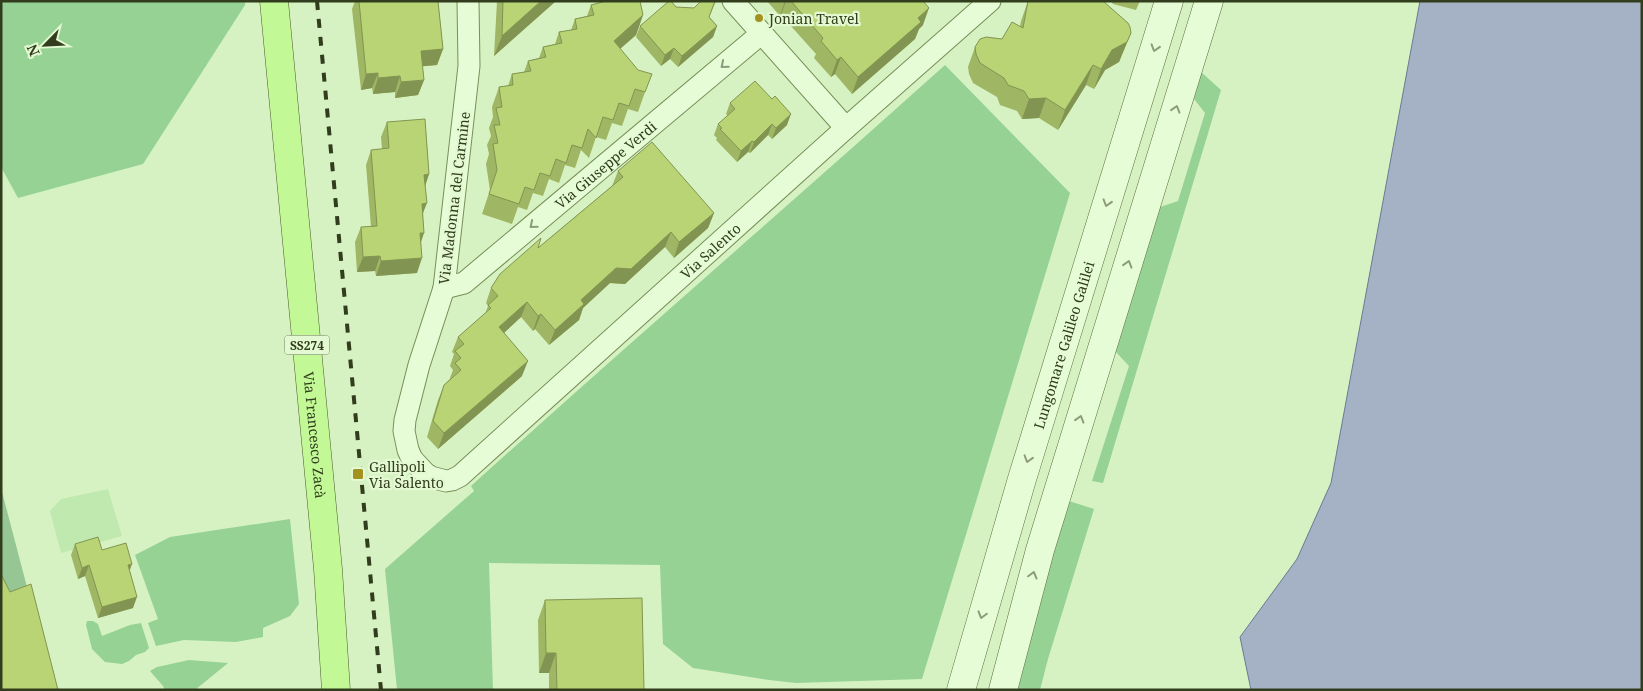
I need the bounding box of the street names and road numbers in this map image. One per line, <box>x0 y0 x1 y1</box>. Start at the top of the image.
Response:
street label: Via Madonna del Carmine <box>434 110 474 286</box>
street label: Via Giuseppe Verdi <box>551 116 660 213</box>
street label: Via Salento <box>676 218 744 283</box>
street label: Lungomare Galileo Galilei <box>1029 258 1098 431</box>
road number: SS274 <box>284 336 330 354</box>
street label: Via Francesco Zacà <box>300 371 331 499</box>

